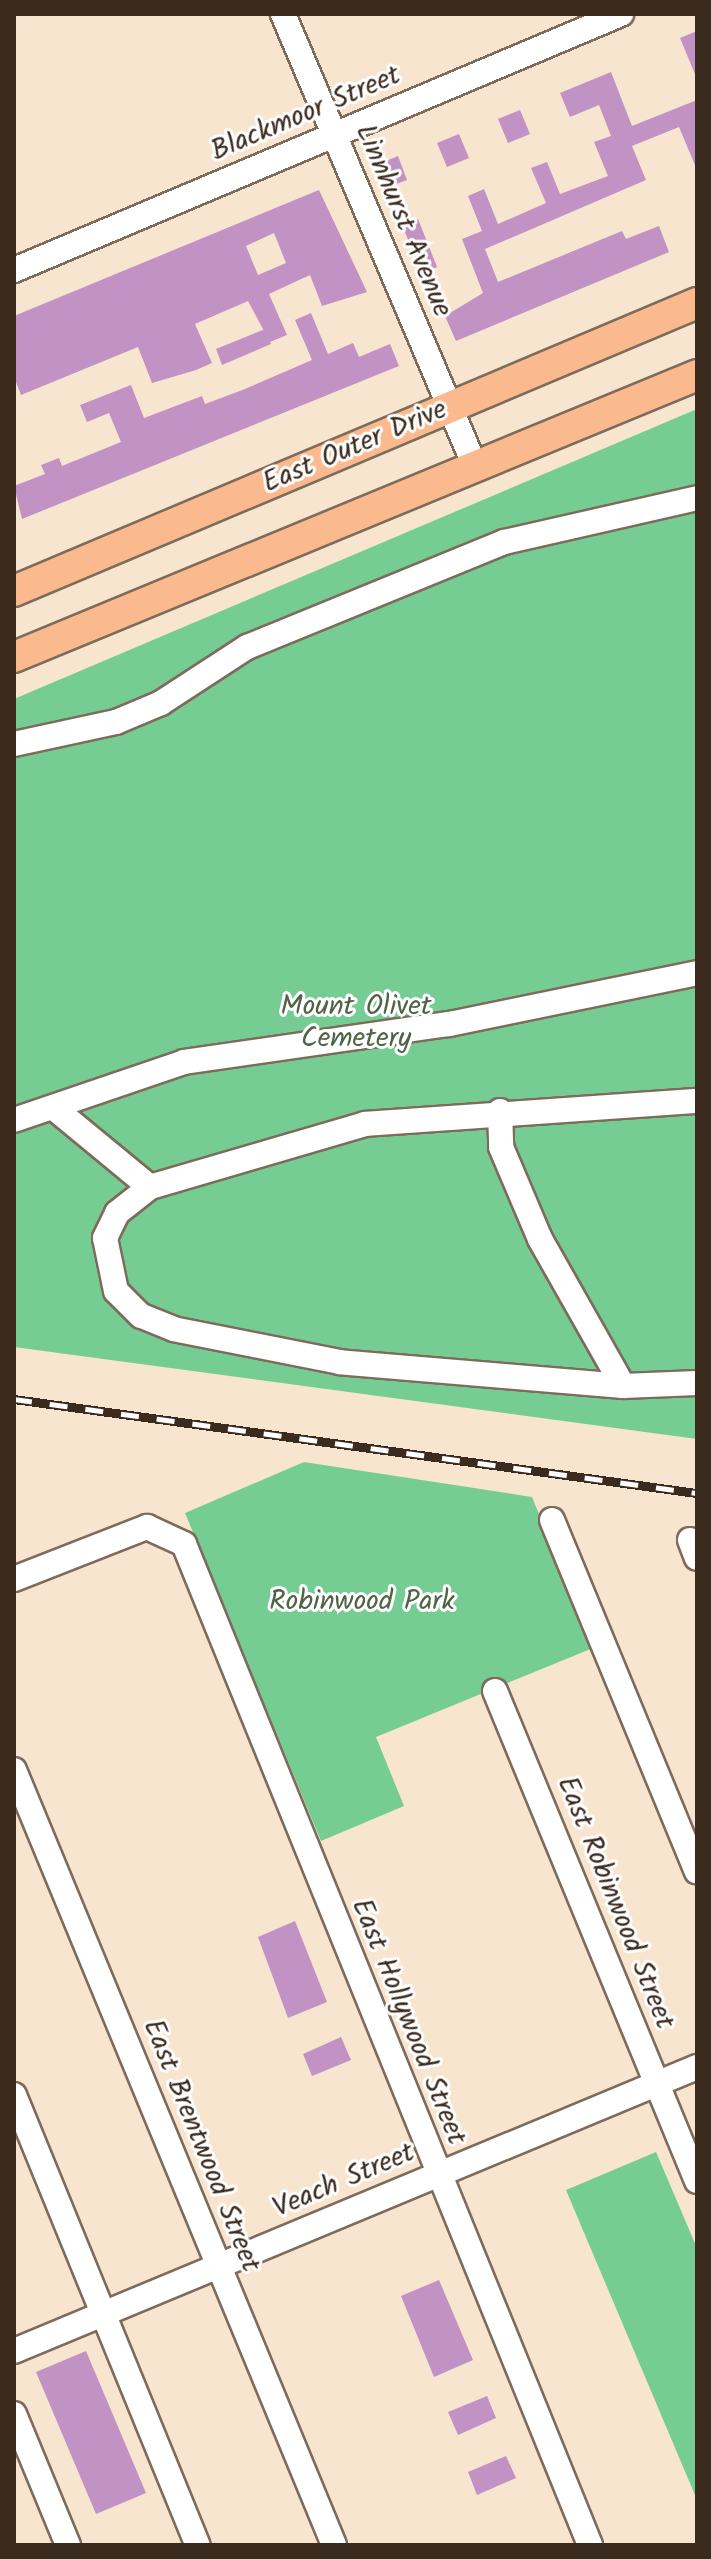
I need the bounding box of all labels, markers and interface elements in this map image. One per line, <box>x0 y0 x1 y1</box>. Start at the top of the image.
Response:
street label: Blackmoor Street <box>206 59 406 169</box>
street label: Linnhurst Avenue <box>347 120 459 322</box>
street label: East Outer Drive <box>258 393 452 501</box>
park label: Mount Olivet Cemetery <box>280 990 432 1056</box>
park label: Robinwood Park <box>269 1585 455 1619</box>
street label: East Robinwood Street <box>549 1772 681 2034</box>
street label: East Hollywood Street <box>343 1894 473 2150</box>
street label: East Brentwood Street <box>135 2015 267 2277</box>
street label: Veach Street <box>268 2136 420 2226</box>

